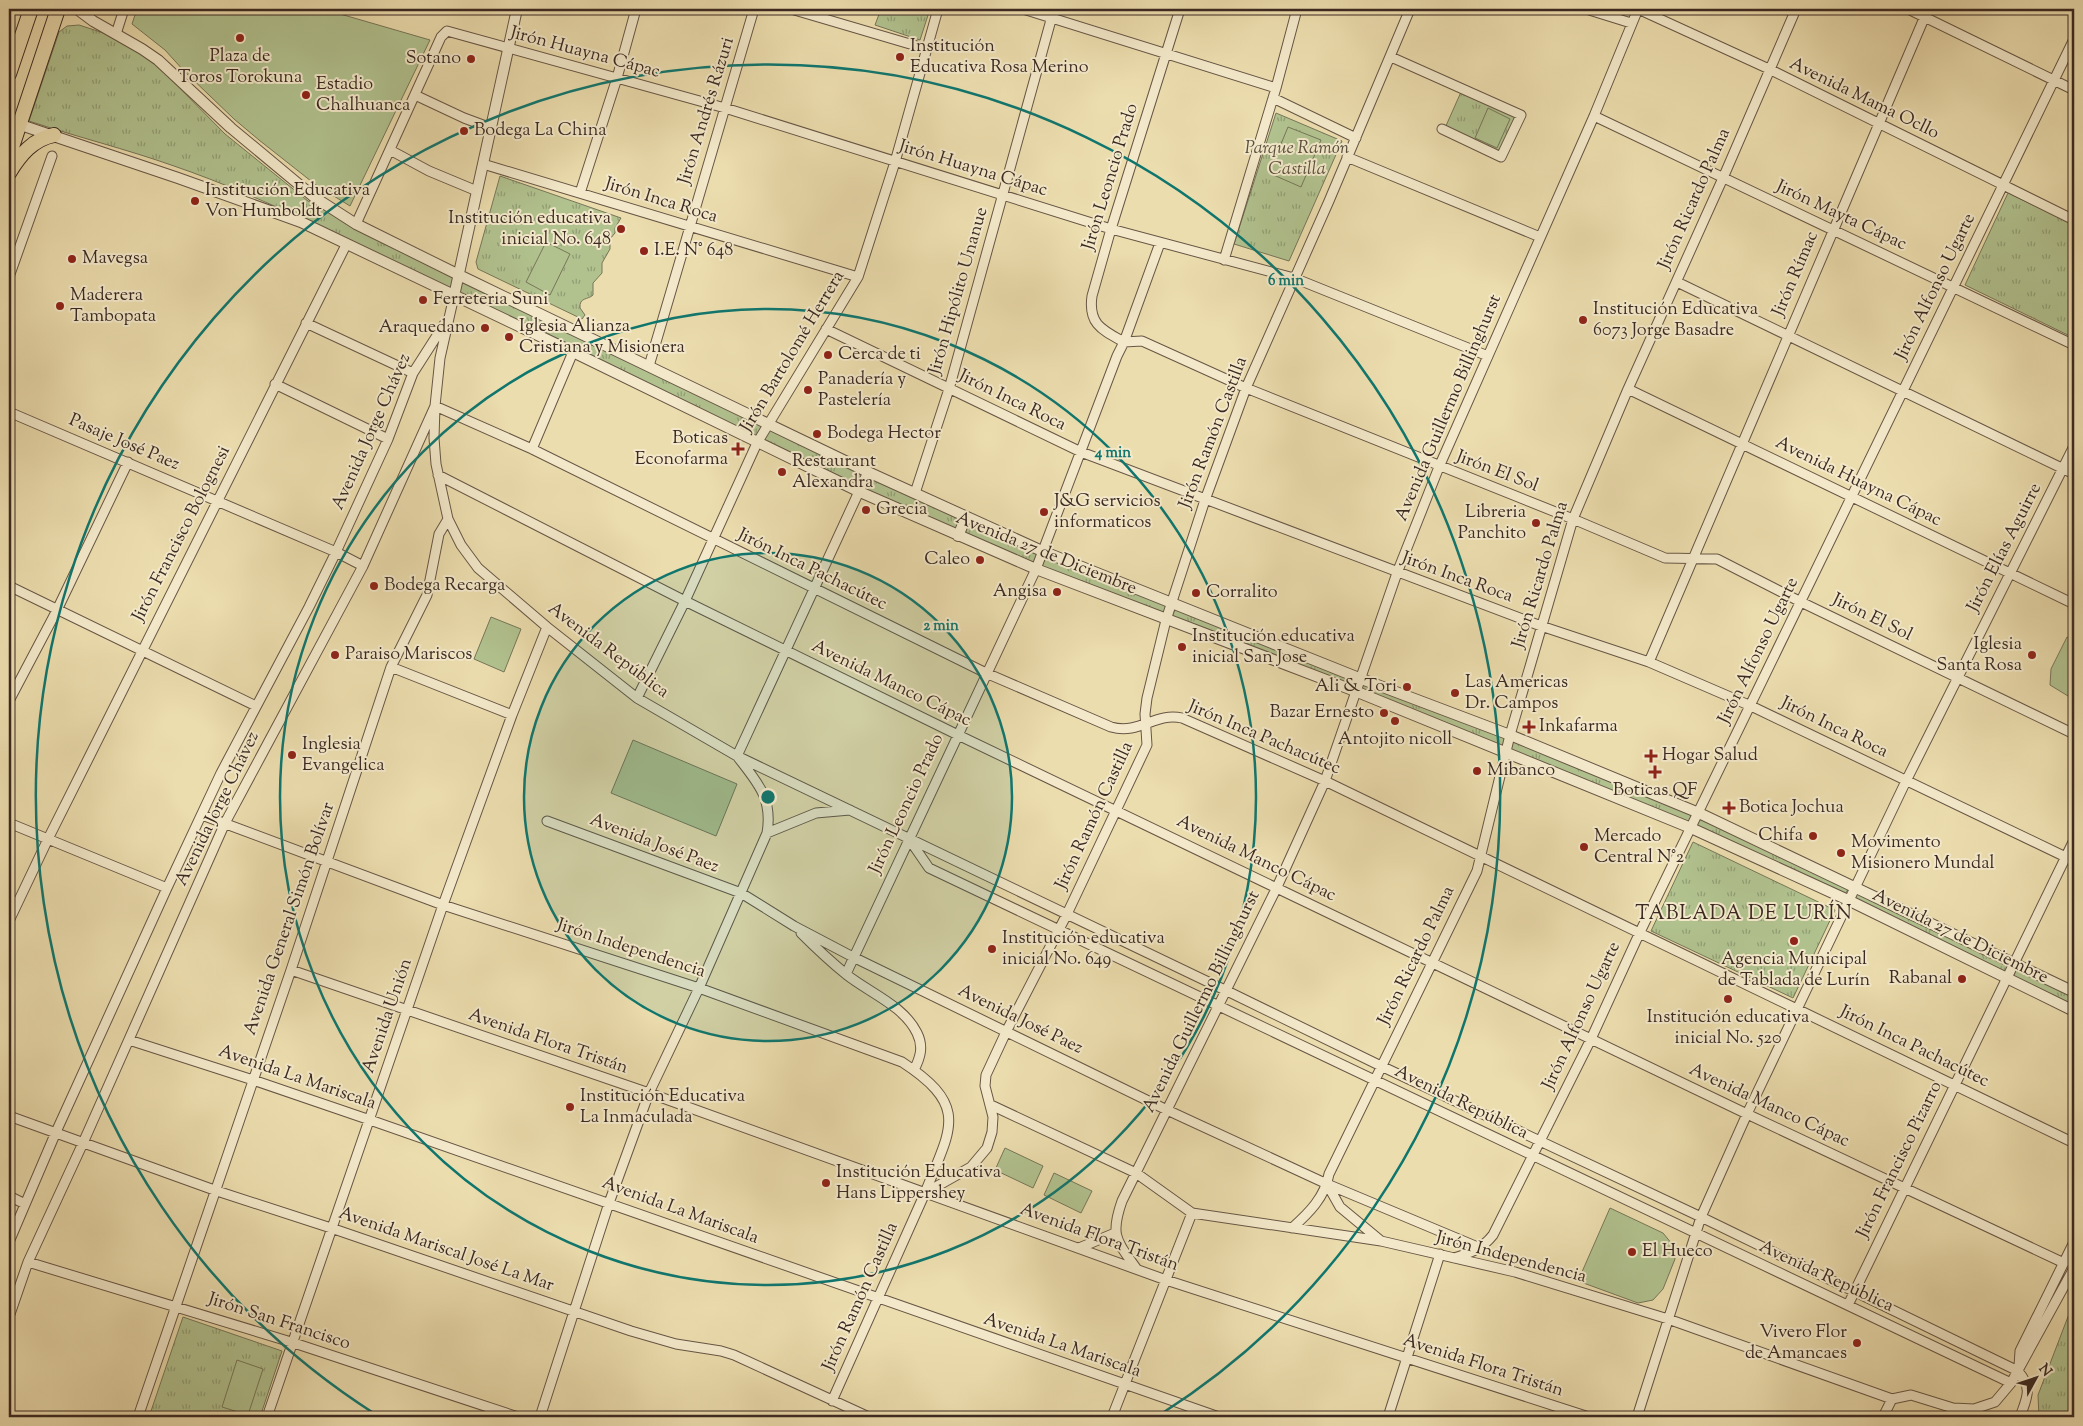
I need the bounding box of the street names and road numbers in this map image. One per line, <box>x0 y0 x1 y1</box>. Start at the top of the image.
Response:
street label: Jirón Huayna Cápac <box>506 20 663 86</box>
street label: Jirón Andrés Rázuri <box>672 34 742 189</box>
street label: Avenida Mama Ocllo <box>1785 51 1943 147</box>
street label: Jirón Leoncio Prado <box>1076 100 1146 255</box>
street label: Jirón Ricardo Palma <box>1652 124 1738 275</box>
street label: Jirón Huayna Cápac <box>894 134 1051 204</box>
street label: Jirón Inca Roca <box>600 171 721 230</box>
street label: Jirón Mayta Cápac <box>1770 174 1911 258</box>
street label: Jirón Hipólito Unanue <box>922 204 995 379</box>
street label: Jirón Alfonso Ugarte <box>1889 209 1983 366</box>
street label: Jirón Rímac <box>1766 227 1826 322</box>
street label: Jirón Bartolomé Herrera <box>734 266 852 439</box>
street label: Avenida Guillermo Billinghurst <box>1389 291 1509 525</box>
street label: Avenida Jorge Chávez <box>326 349 418 514</box>
street label: Jirón Ramón Castilla <box>1173 353 1255 514</box>
street label: Jirón Inca Roca <box>953 363 1070 438</box>
street label: Pasaje José Paez <box>65 408 184 478</box>
street label: Avenida Huayna Cápac <box>1771 430 1945 534</box>
street label: Jirón Francisco Bolognesi <box>126 442 238 627</box>
street label: Jirón El Sol <box>1451 444 1542 500</box>
street label: Jirón Elías Aguirre <box>1961 479 2049 618</box>
street label: Jirón Ricardo Palma <box>1506 498 1576 653</box>
street label: Avenida 27 de Diciembre <box>952 506 1140 602</box>
street label: Jirón Inca Pachacútec <box>732 522 891 618</box>
street label: Jirón Inca Roca <box>1397 545 1516 610</box>
street label: Jirón Alfonso Ugarte <box>1712 573 1806 730</box>
street label: Jirón El Sol <box>1827 587 1917 649</box>
street label: Avenida República <box>542 597 674 705</box>
street label: Avenida Manco Cápac <box>807 634 975 734</box>
street label: Jirón Inca Roca <box>1775 690 1892 765</box>
street label: Jirón Inca Pachacútec <box>1183 694 1344 782</box>
street label: Avenida Jorge Chávez <box>169 727 267 891</box>
street label: Jirón Leoncio Prado <box>863 729 951 879</box>
street label: Jirón Ramón Castilla <box>1049 738 1141 895</box>
street label: Avenida General Simón Bolívar <box>238 799 342 1039</box>
street label: Avenida José Paez <box>586 807 723 881</box>
street label: Avenida Manco Cápac <box>1172 809 1340 909</box>
street label: Jirón Ricardo Palma <box>1372 882 1462 1031</box>
street label: Avenida 27 de Diciembre <box>1868 883 2052 991</box>
street label: Avenida Guillermo Billinghurst <box>1137 887 1267 1117</box>
street label: Jirón Independencia <box>552 912 709 985</box>
street label: Jirón Alfonso Ugarte <box>1536 938 1628 1095</box>
street label: Avenida Unión <box>356 955 420 1077</box>
street label: Avenida José Paez <box>953 978 1087 1062</box>
street label: Jirón Inca Pachacútec <box>1834 999 1993 1095</box>
street label: Avenida Flora Tristán <box>465 1002 632 1082</box>
street label: Avenida La Mariscala <box>215 1039 379 1117</box>
street label: Avenida Manco Cápac <box>1684 1057 1854 1155</box>
street label: Avenida República <box>1390 1059 1532 1147</box>
street label: Jirón Francisco Pizarro <box>1850 1077 1949 1244</box>
street label: Avenida La Mariscala <box>598 1171 762 1251</box>
street label: Avenida Flora Tristán <box>1016 1197 1182 1279</box>
street label: Avenida Mariscal José La Mar <box>335 1201 557 1299</box>
street label: Jirón Ramón Castilla <box>816 1218 906 1377</box>
street label: Jirón Independencia <box>1432 1225 1589 1291</box>
street label: Avenida República <box>1754 1234 1898 1320</box>
street label: Jirón San Francisco <box>203 1286 354 1357</box>
street label: Avenida La Mariscala <box>980 1307 1144 1385</box>
street label: Avenida Flora Tristán <box>1399 1328 1567 1404</box>

